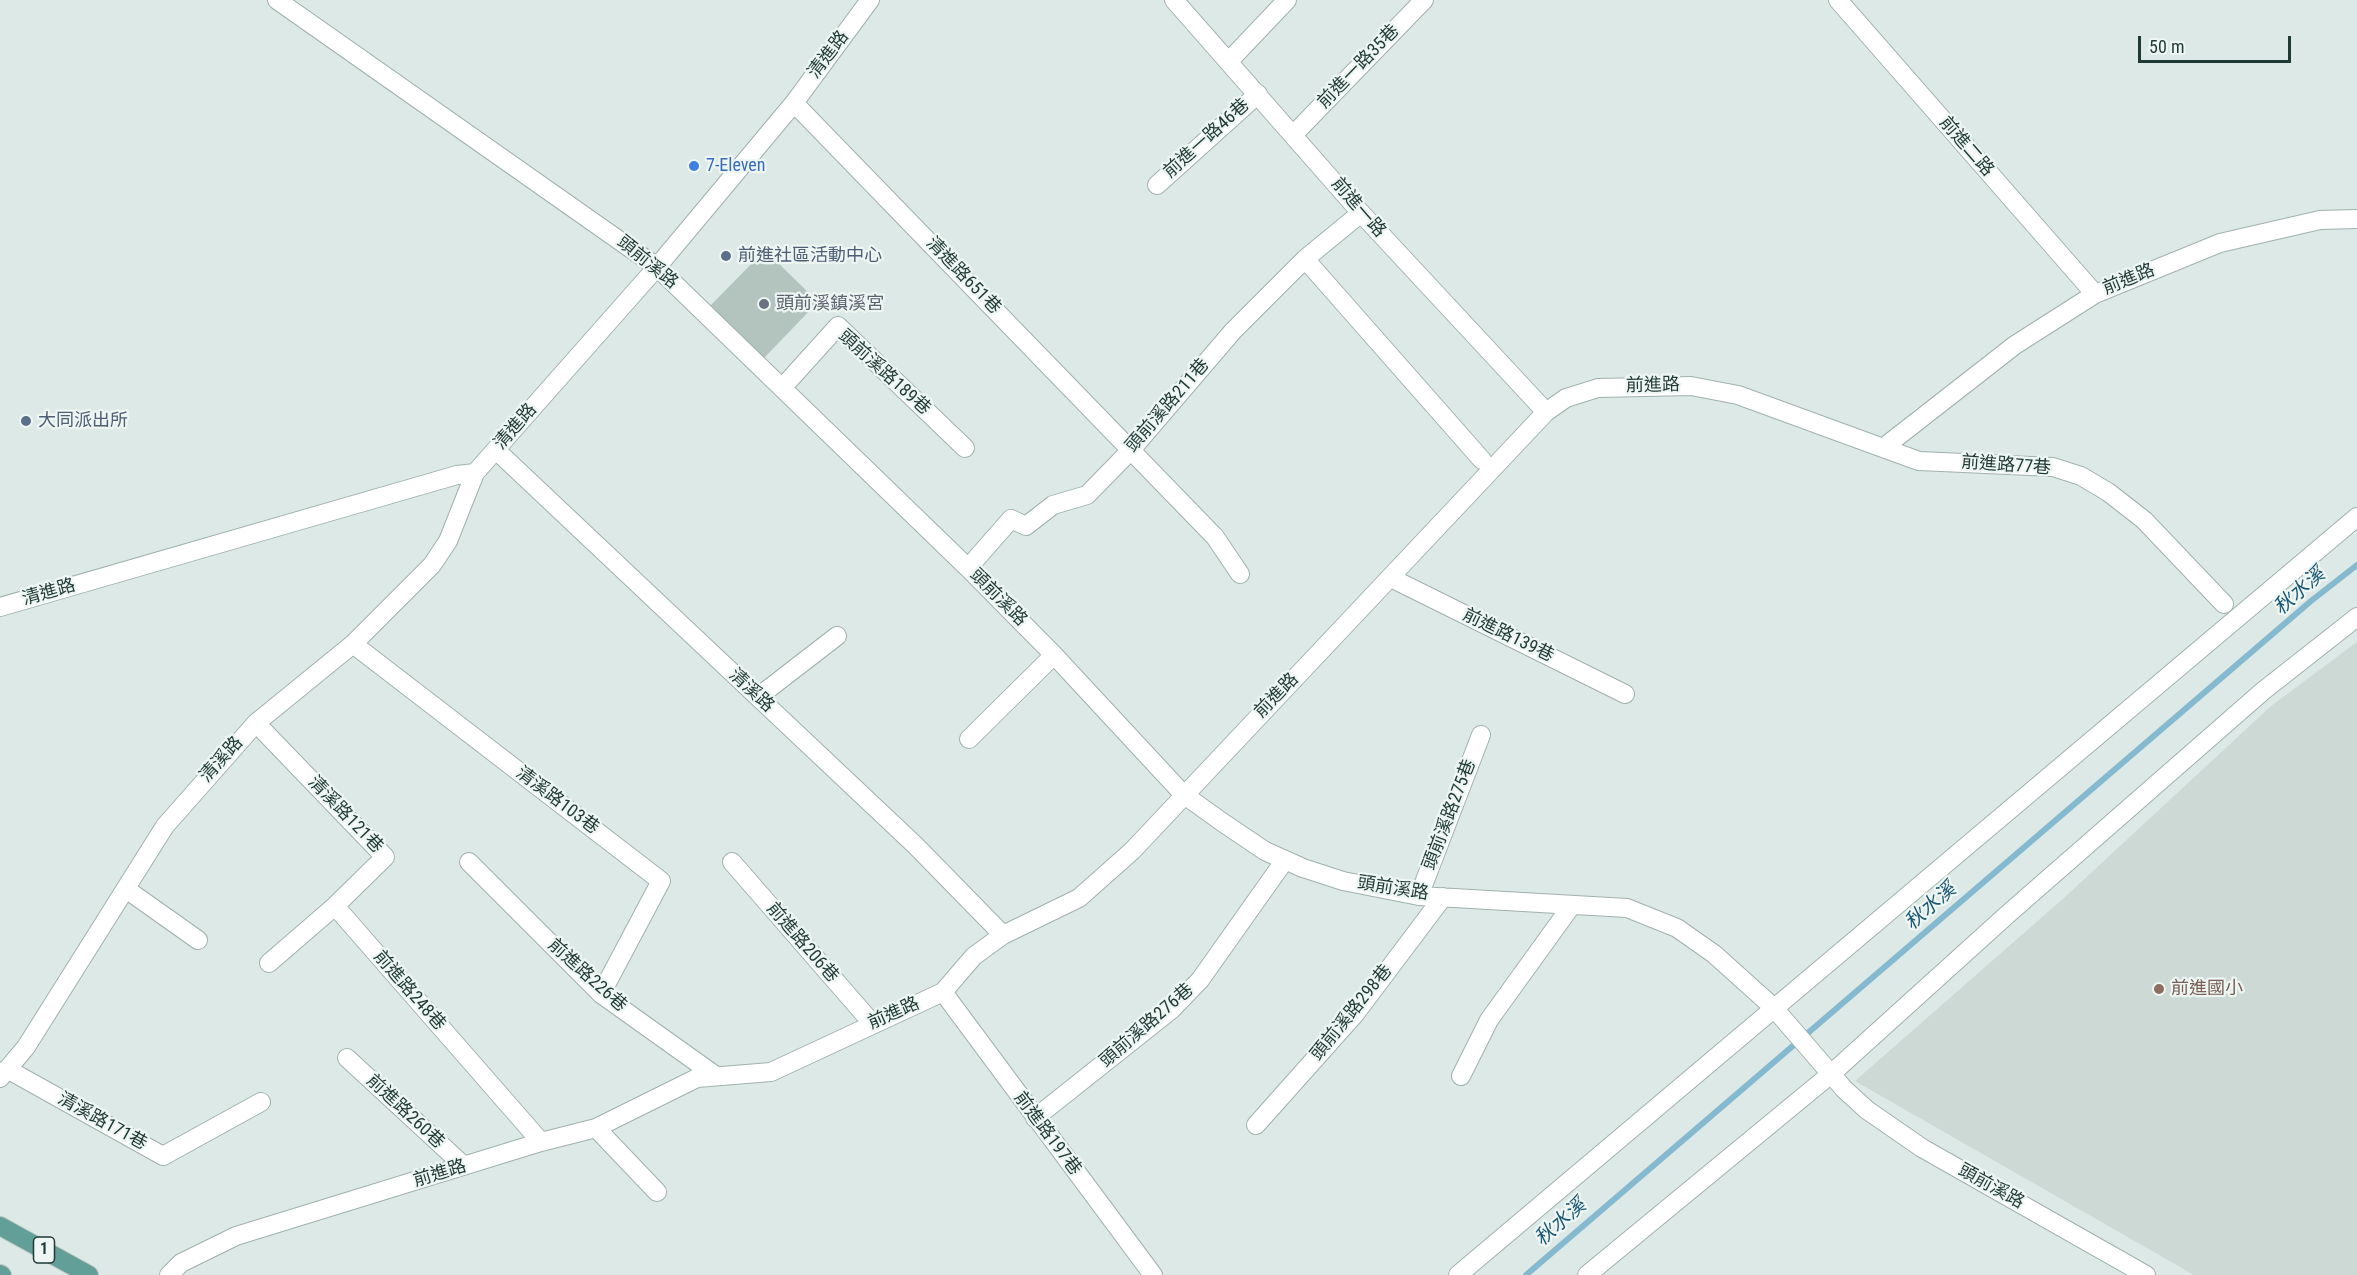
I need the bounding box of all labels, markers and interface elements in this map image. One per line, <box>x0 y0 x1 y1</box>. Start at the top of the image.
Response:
street label: 前進一路35巷 <box>1314 21 1404 113</box>
scale bar <box>2141 24 2294 62</box>
street label: 清進路 <box>804 27 854 83</box>
text: 50 m <box>2149 36 2184 57</box>
street label: 前進一路46巷 <box>1160 95 1254 183</box>
street label: 前進二路 <box>1934 113 1998 181</box>
place label: 7-Eleven <box>706 155 765 177</box>
marker: 7-Eleven <box>687 159 701 173</box>
street label: 前進一路 <box>1326 174 1390 242</box>
street label: 頭前溪路 <box>612 232 682 294</box>
street label: 清進路651巷 <box>921 233 1005 319</box>
place label: 前進社區活動中心 <box>738 245 882 267</box>
marker: 前進社區活動中心 <box>719 249 733 263</box>
street label: 前進路 <box>2100 260 2158 300</box>
place label: 頭前溪鎮溪宮 <box>776 293 884 315</box>
marker: 頭前溪鎮溪宮 <box>757 297 771 311</box>
street label: 頭前溪路189巷 <box>833 326 935 420</box>
street label: 頭前溪路211巷 <box>1122 355 1214 457</box>
street label: 前進路 <box>1626 375 1680 397</box>
street label: 清進路 <box>490 400 542 454</box>
place label: 大同派出所 <box>38 410 128 432</box>
marker: 大同派出所 <box>19 414 33 428</box>
street label: 前進路77巷 <box>1960 452 2052 480</box>
water label: 秋水溪 <box>2269 563 2331 621</box>
street label: 頭前溪路 <box>965 565 1031 631</box>
street label: 清進路 <box>20 575 78 611</box>
street label: 前進路139巷 <box>1459 605 1557 667</box>
street label: 清溪路 <box>724 665 778 717</box>
street label: 前進路 <box>1250 669 1304 723</box>
street label: 清溪路 <box>196 733 248 787</box>
street label: 頭前溪路275巷 <box>1419 757 1481 873</box>
street label: 清溪路103巷 <box>511 763 603 839</box>
street label: 清溪路121巷 <box>303 772 387 858</box>
street label: 頭前溪路 <box>1356 873 1430 905</box>
water label: 秋水溪 <box>1900 878 1962 936</box>
street label: 前進路206巷 <box>761 899 843 987</box>
street label: 前進路226巷 <box>543 935 631 1017</box>
street label: 前進路248巷 <box>368 947 450 1035</box>
street label: 頭前溪路298巷 <box>1307 961 1397 1065</box>
place label: 前進國小 <box>2171 978 2243 1000</box>
street label: 頭前溪路276巷 <box>1096 980 1198 1072</box>
marker: 前進國小 <box>2152 982 2166 996</box>
street label: 前進路 <box>865 993 923 1035</box>
street label: 前進路260巷 <box>362 1070 448 1154</box>
street label: 前進路197巷 <box>1009 1088 1085 1180</box>
street label: 清溪路171巷 <box>54 1089 150 1155</box>
street label: 前進路 <box>411 1156 469 1192</box>
street label: 頭前溪路 <box>1954 1160 2028 1214</box>
water label: 秋水溪 <box>1530 1194 1592 1252</box>
road number: 1 <box>34 1237 54 1263</box>

